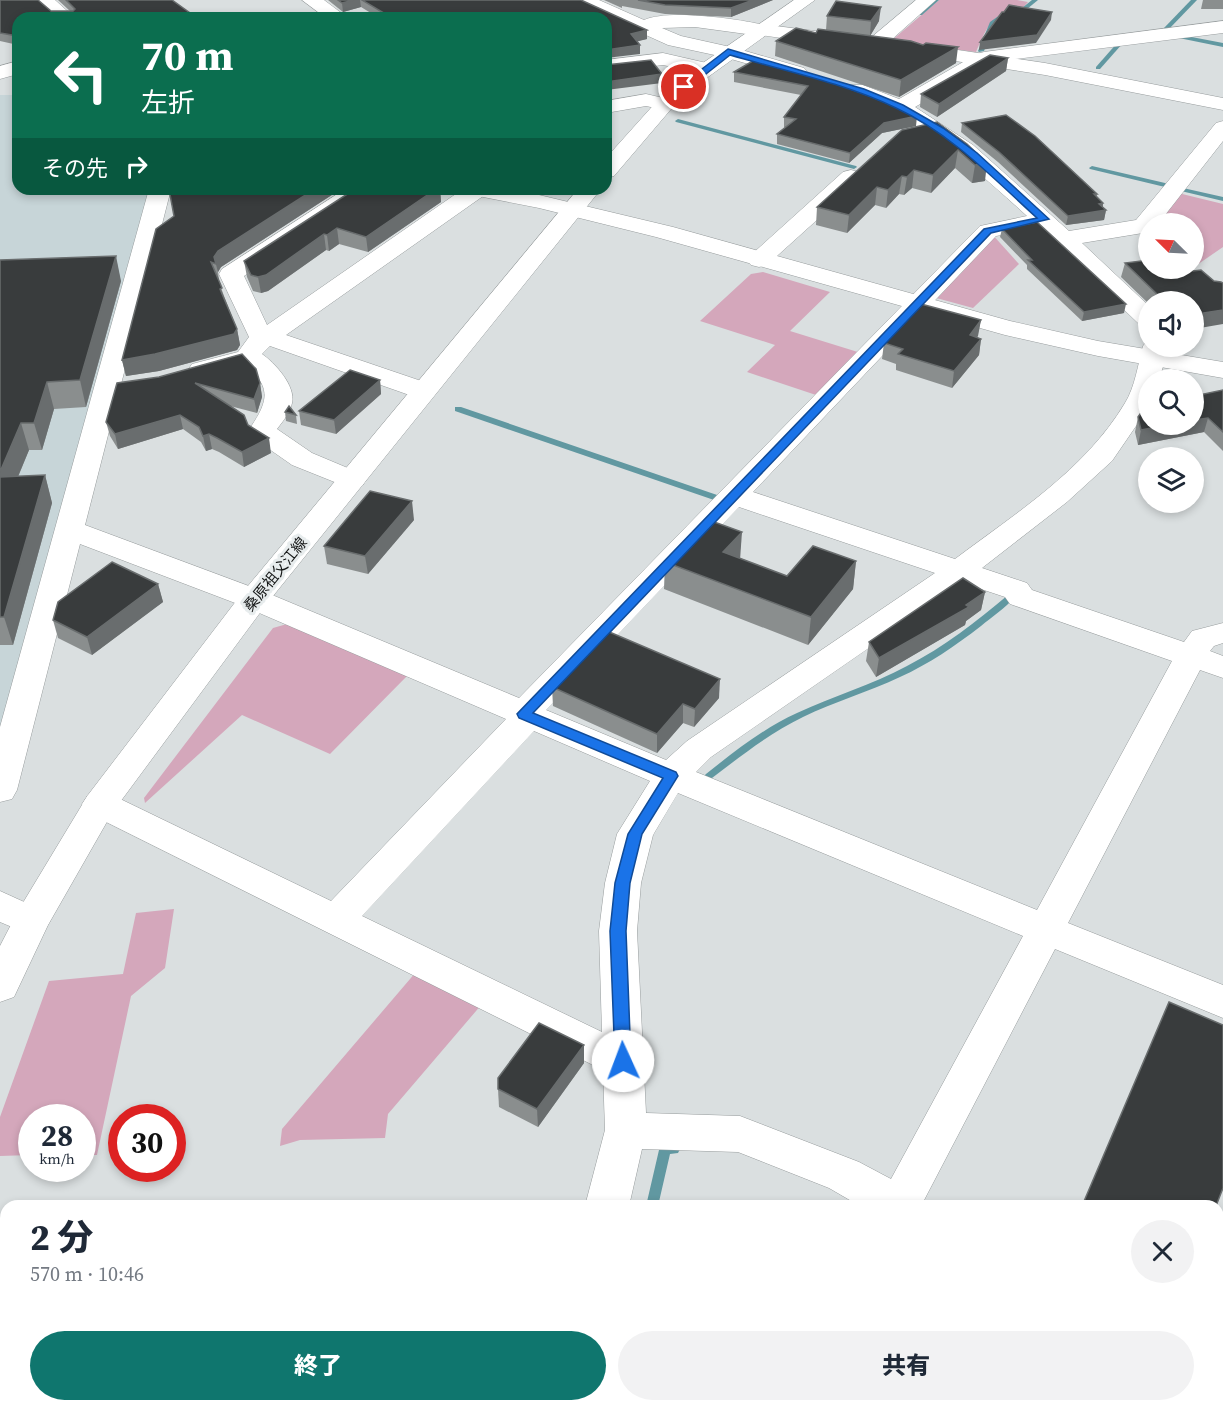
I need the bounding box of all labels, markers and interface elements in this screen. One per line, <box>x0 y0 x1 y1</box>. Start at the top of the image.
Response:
text: 70 m <box>141 26 234 84</box>
icon: left <box>42 36 120 114</box>
pin <box>658 61 709 112</box>
icon: arrive <box>667 70 700 103</box>
text: 左折 <box>141 84 195 121</box>
icon: right <box>120 150 153 183</box>
text: その先 <box>42 153 108 183</box>
north arrow <box>1138 213 1204 279</box>
map controls <box>1138 213 1204 513</box>
button: sound <box>1138 291 1204 357</box>
button: search <box>1138 369 1204 435</box>
button: layers <box>1138 447 1204 513</box>
street label: 桑原祖父江線 <box>239 532 311 616</box>
position arrow <box>591 1029 655 1093</box>
speed limit sign: 30 <box>108 1104 186 1182</box>
text: 28 <box>41 1115 73 1156</box>
text: km/h <box>39 1148 75 1169</box>
text: 2 分 <box>30 1213 93 1262</box>
button: close <box>1131 1220 1194 1283</box>
text: 570 m · 10:46 <box>30 1260 144 1288</box>
button: 終了 <box>30 1331 606 1400</box>
button: 共有 <box>618 1331 1194 1400</box>

